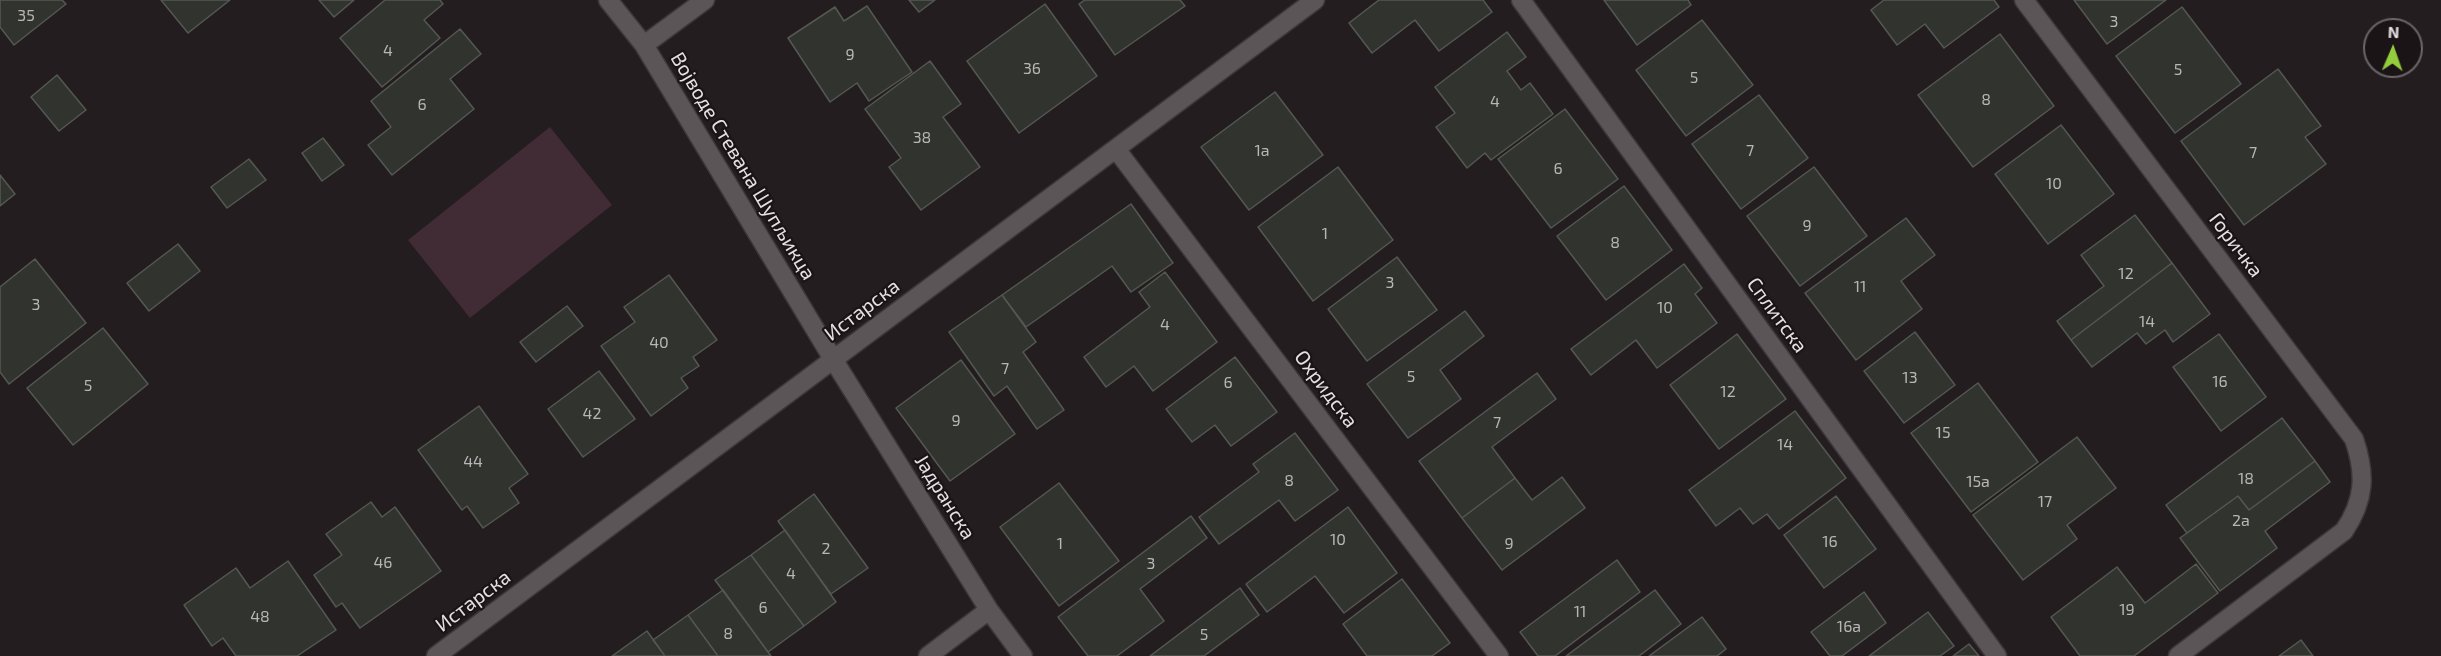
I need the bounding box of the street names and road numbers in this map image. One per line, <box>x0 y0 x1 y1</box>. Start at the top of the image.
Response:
street label: Војводе Стевана Шупљикца <box>665 48 821 284</box>
street label: Горичка <box>2204 208 2268 282</box>
street label: Сплитска <box>1742 273 1812 357</box>
street label: Истарска <box>820 274 904 346</box>
street label: Охридска <box>1289 346 1363 432</box>
street label: Јадранска <box>910 450 980 544</box>
street label: Истарска <box>431 565 515 637</box>

